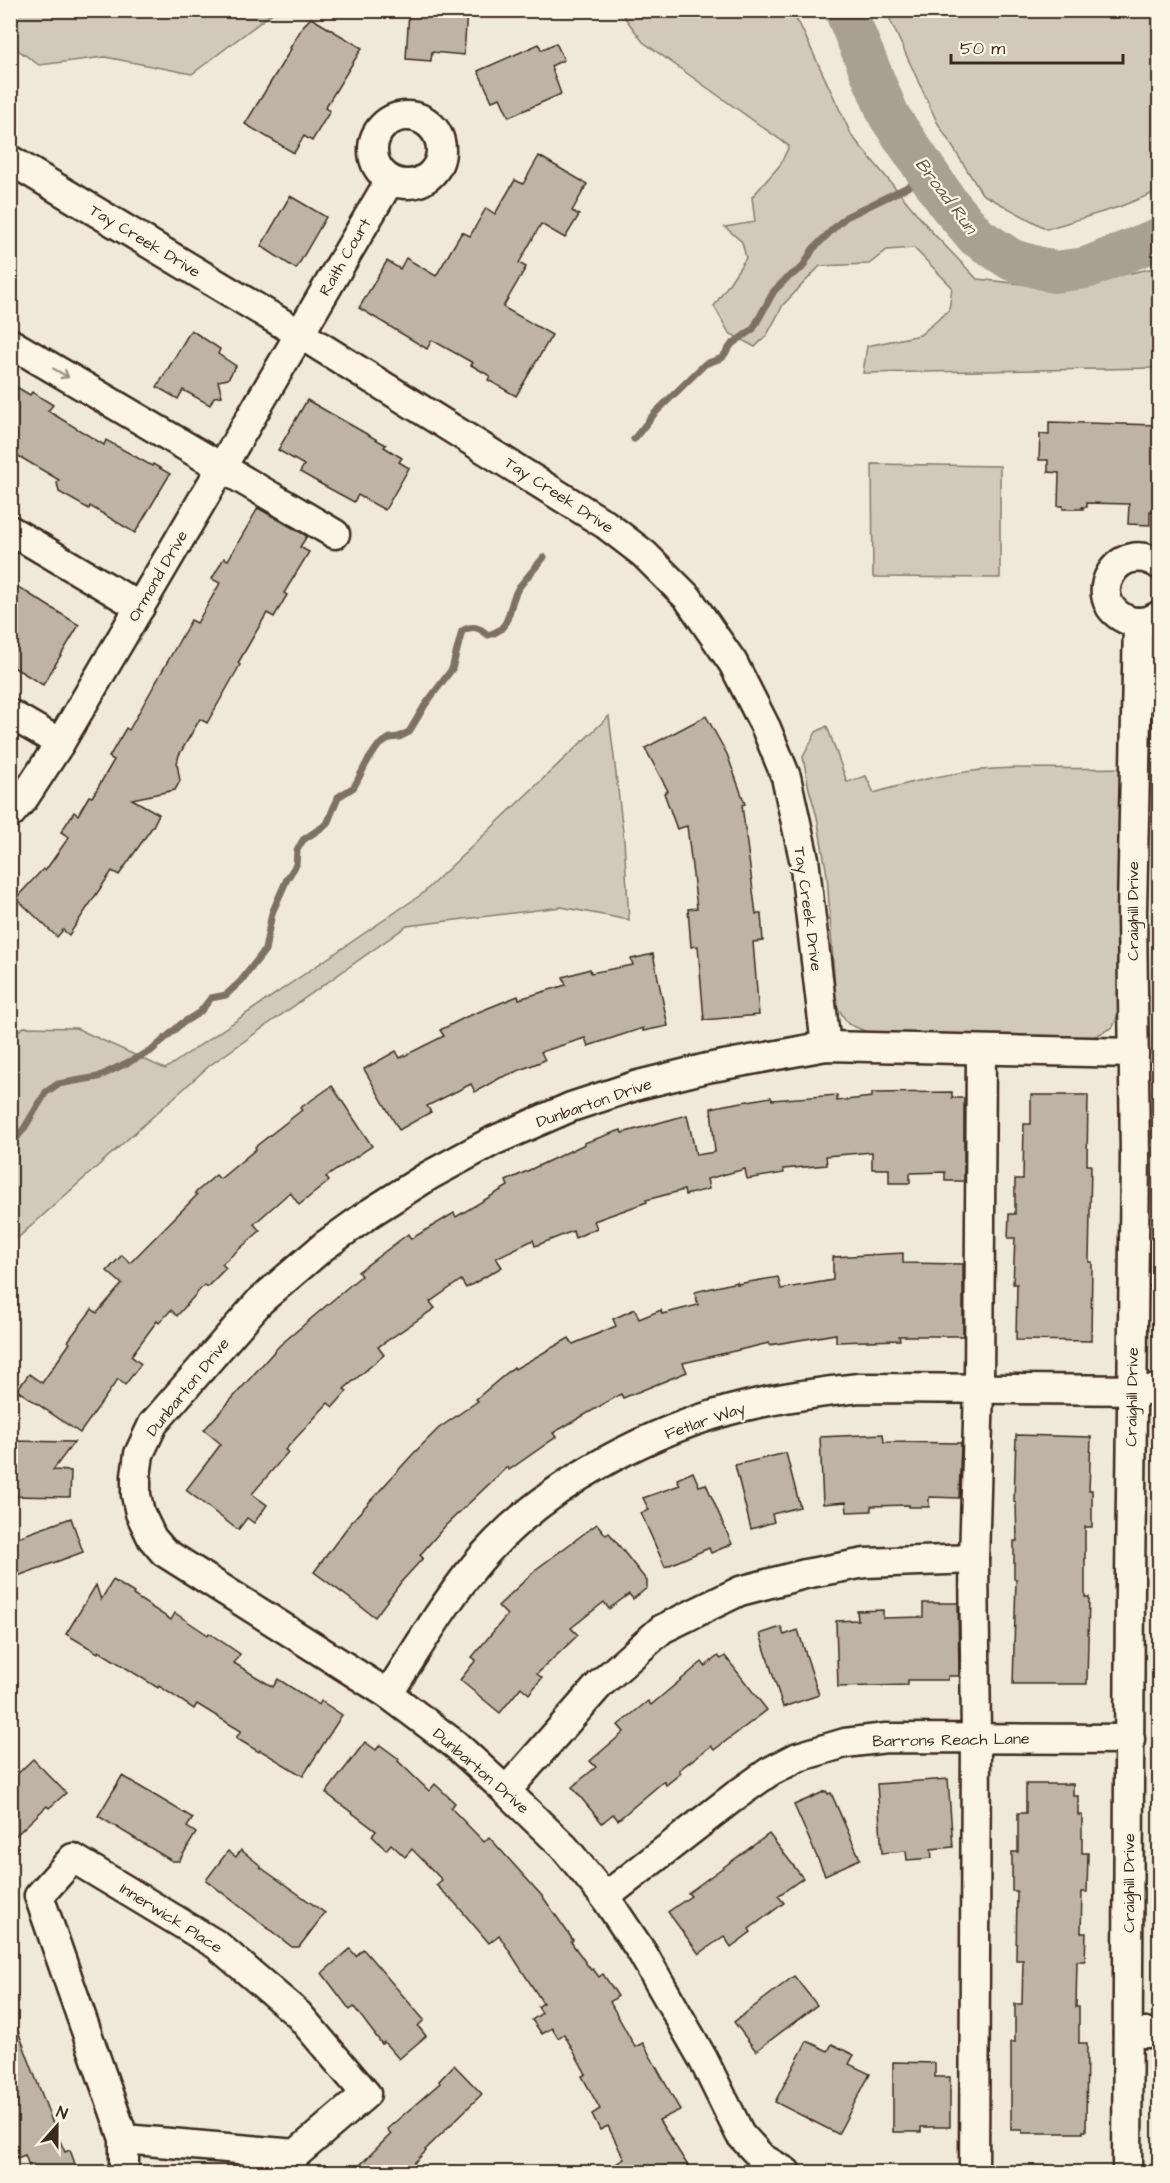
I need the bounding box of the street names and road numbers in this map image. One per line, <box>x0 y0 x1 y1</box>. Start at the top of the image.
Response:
street label: Tay Creek Drive <box>85 199 205 284</box>
street label: Raith Court <box>314 214 376 300</box>
street label: Tay Creek Drive <box>500 452 618 539</box>
street label: Ormond Drive <box>123 526 193 626</box>
street label: Tay Creek Drive <box>787 845 828 973</box>
street label: Craighill Drive <box>1122 861 1145 961</box>
street label: Dunbarton Drive <box>533 1073 655 1133</box>
street label: Dunbarton Drive <box>141 1333 235 1441</box>
street label: Craighill Drive <box>1120 1347 1145 1447</box>
street label: Fetlar Way <box>662 1397 749 1446</box>
street label: Dunbarton Drive <box>428 1723 534 1819</box>
street label: Barrons Reach Lane <box>872 1728 1030 1752</box>
street label: Craighill Drive <box>1118 1833 1141 1933</box>
street label: Innerwick Place <box>115 1878 227 1959</box>

